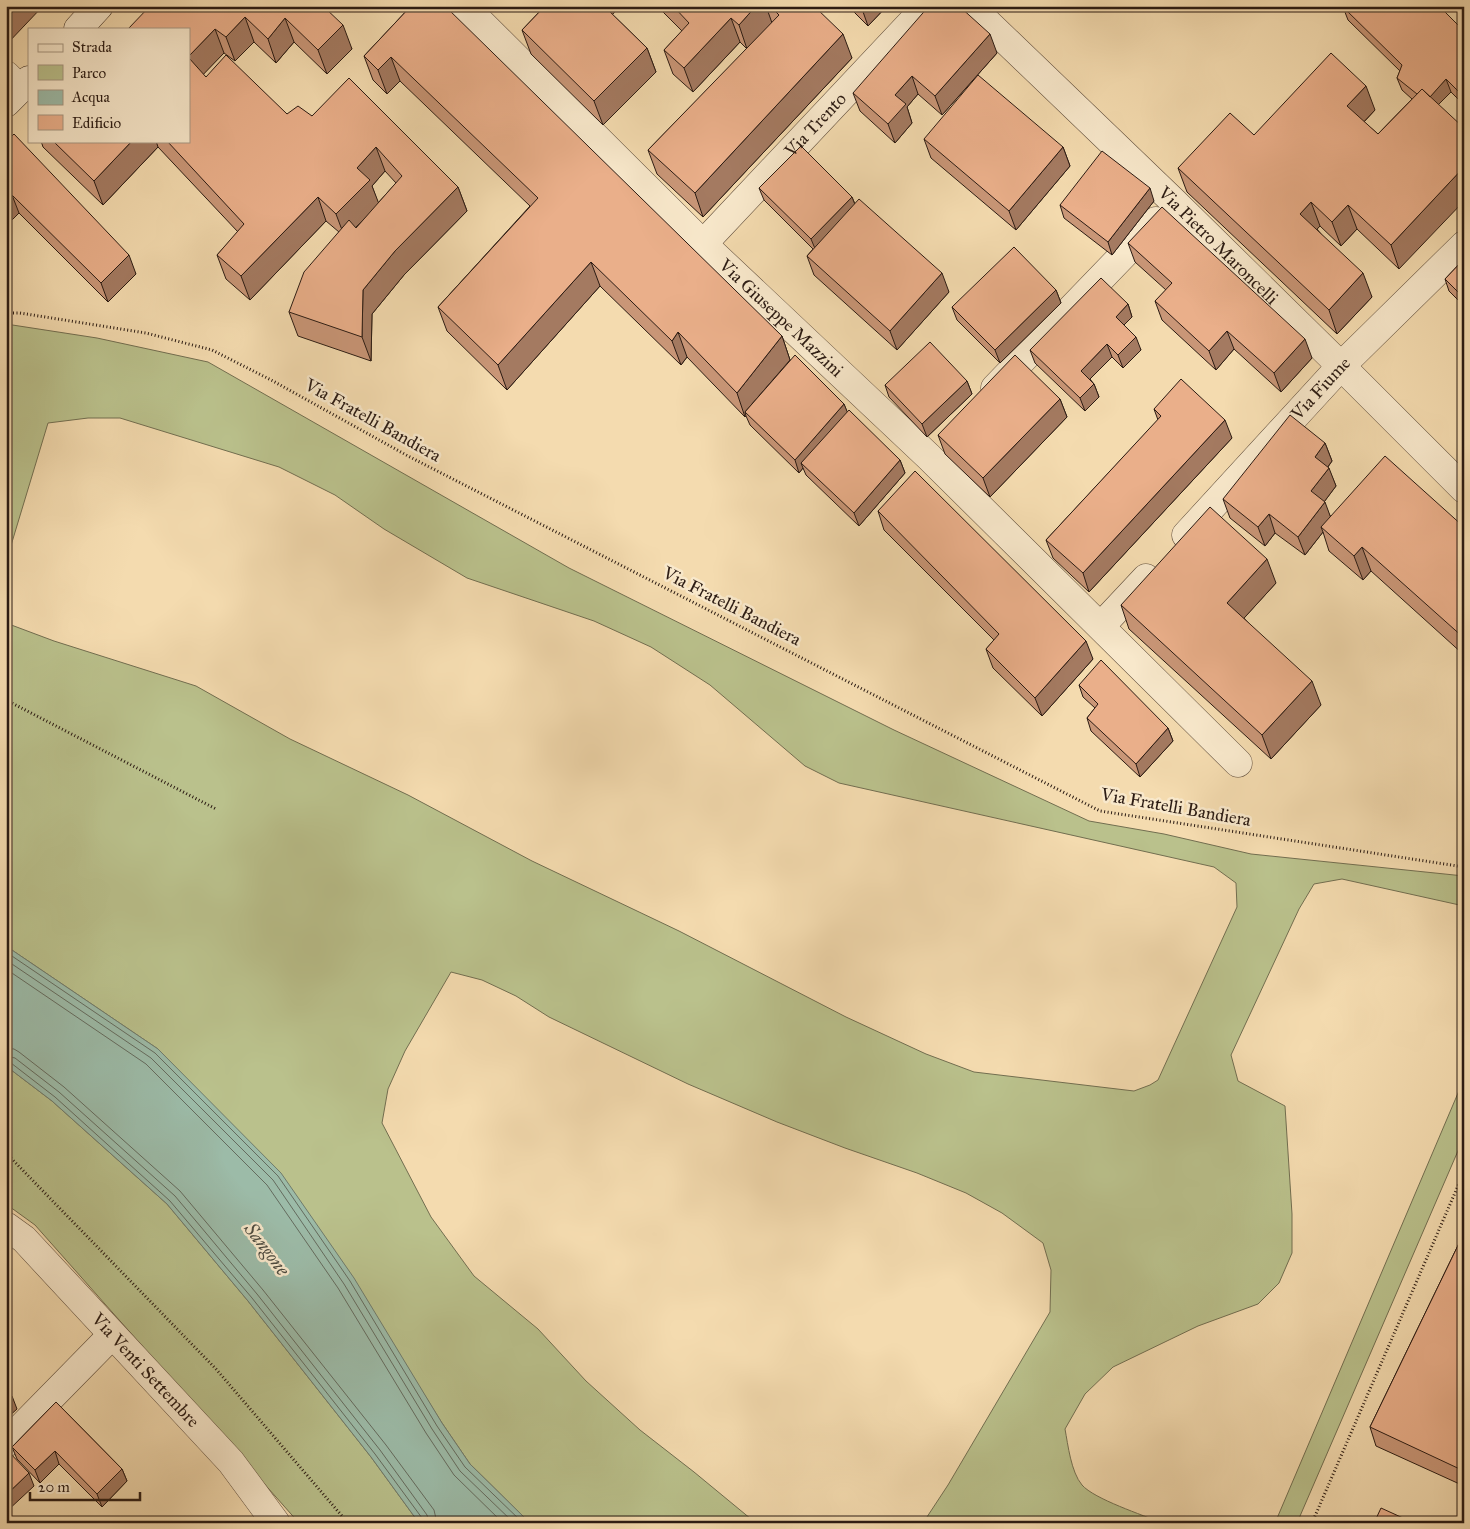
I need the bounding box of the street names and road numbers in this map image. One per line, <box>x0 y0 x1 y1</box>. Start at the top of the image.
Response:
street label: Via Trento <box>779 88 851 162</box>
street label: Via Pietro Maroncelli <box>1153 181 1283 309</box>
street label: Via Giuseppe Mazzini <box>714 253 848 382</box>
street label: Via Fiume <box>1285 352 1355 425</box>
street label: Via Fratelli Bandiera <box>300 373 445 467</box>
street label: Via Fratelli Bandiera <box>658 561 805 650</box>
street label: Via Fratelli Bandiera <box>1098 783 1253 831</box>
street label: Via Venti Settembre <box>86 1307 204 1432</box>

